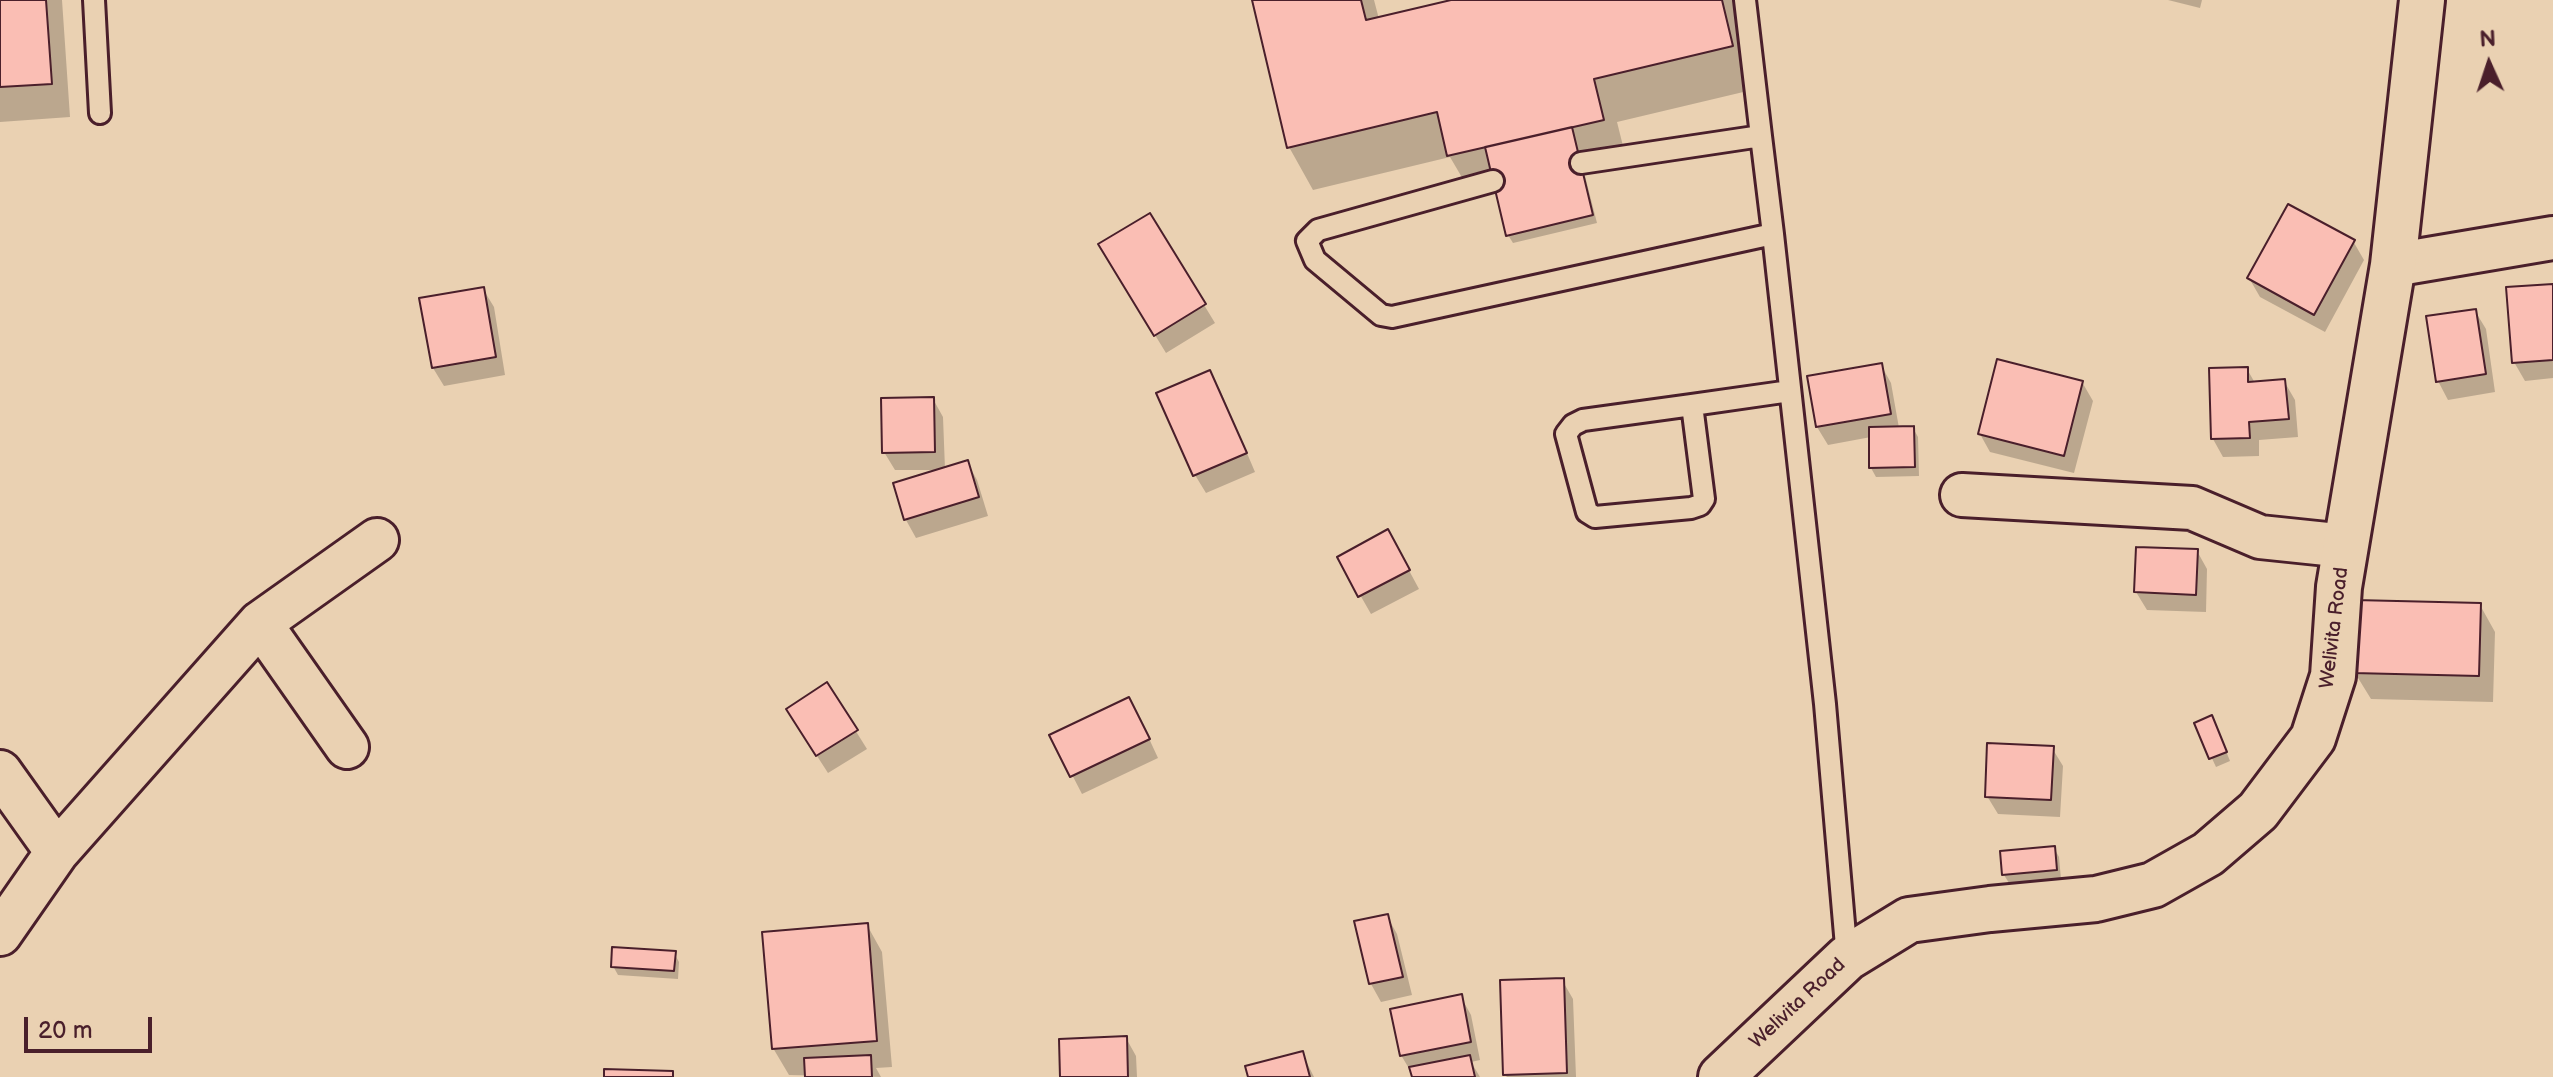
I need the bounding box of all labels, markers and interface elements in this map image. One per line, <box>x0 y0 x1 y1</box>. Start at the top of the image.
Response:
north arrow <box>2449 24 2529 104</box>
text: N <box>2479 26 2497 53</box>
street label: Welivita Road <box>2316 566 2354 690</box>
street label: Welivita Road <box>1745 954 1851 1054</box>
scale bar <box>28 1001 156 1051</box>
text: 20 m <box>38 1016 93 1045</box>

